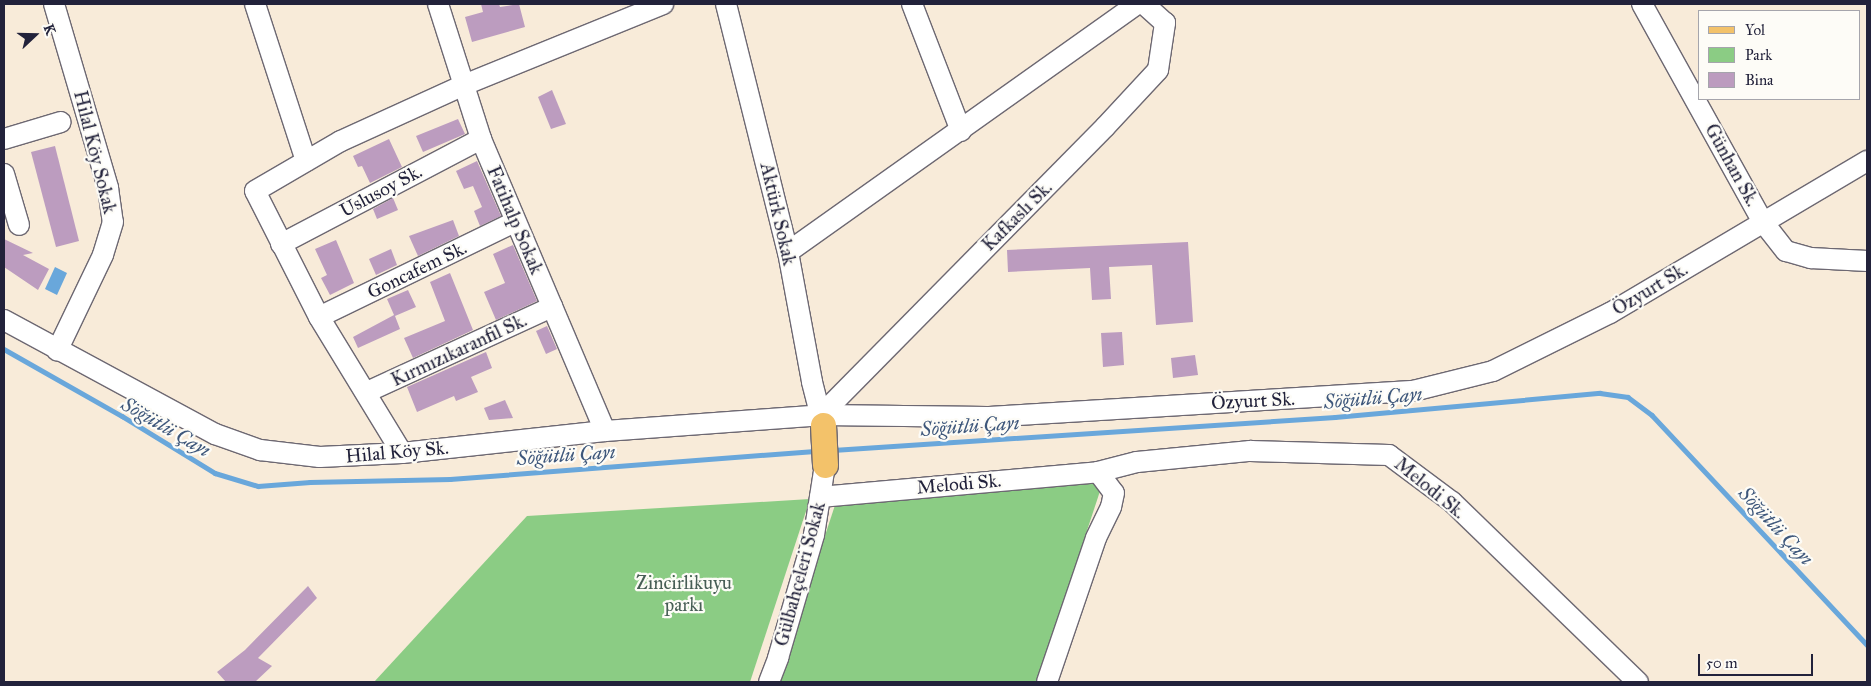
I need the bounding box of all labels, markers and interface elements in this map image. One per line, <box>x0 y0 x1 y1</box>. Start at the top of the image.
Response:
north arrow <box>10 10 60 60</box>
legend <box>1698 10 1861 100</box>
text: Yol <box>1745 21 1765 39</box>
text: K <box>40 22 59 37</box>
text: Park <box>1745 46 1772 64</box>
text: Bina <box>1745 71 1773 89</box>
street label: Hilal Köy Sokak <box>69 88 121 216</box>
street label: Günhan Sk. <box>1700 120 1764 210</box>
street label: Uslusoy Sk. <box>336 160 426 222</box>
street label: Aktürk Sokak <box>755 161 801 267</box>
street label: Fatihalp Sokak <box>482 162 548 278</box>
street label: Kafkaslı Sk. <box>977 176 1057 256</box>
street label: Goncafem Sk. <box>364 236 470 304</box>
street label: Özyurt Sk. <box>1608 258 1692 320</box>
street label: Kırmızıkaranfil Sk. <box>387 309 531 391</box>
water label: Söğütlü Çayı <box>1323 382 1423 414</box>
street label: Özyurt Sk. <box>1211 387 1295 415</box>
water label: Söğütlü Çayı <box>117 392 215 462</box>
water label: Söğütlü Çayı <box>920 411 1020 441</box>
street label: Hilal Köy Sk. <box>344 436 450 468</box>
water label: Söğütlü Çayı <box>516 440 616 470</box>
street label: Melodi Sk. <box>1390 453 1470 523</box>
street label: Melodi Sk. <box>916 469 1002 499</box>
water label: Söğütlü Çayı <box>1733 482 1819 570</box>
street label: Gülbahçeleri Sokak <box>770 499 830 649</box>
park label: Zincirlikuyu parkı <box>636 572 732 616</box>
scale bar <box>1701 644 1816 676</box>
text: 50 m <box>1706 654 1738 672</box>

